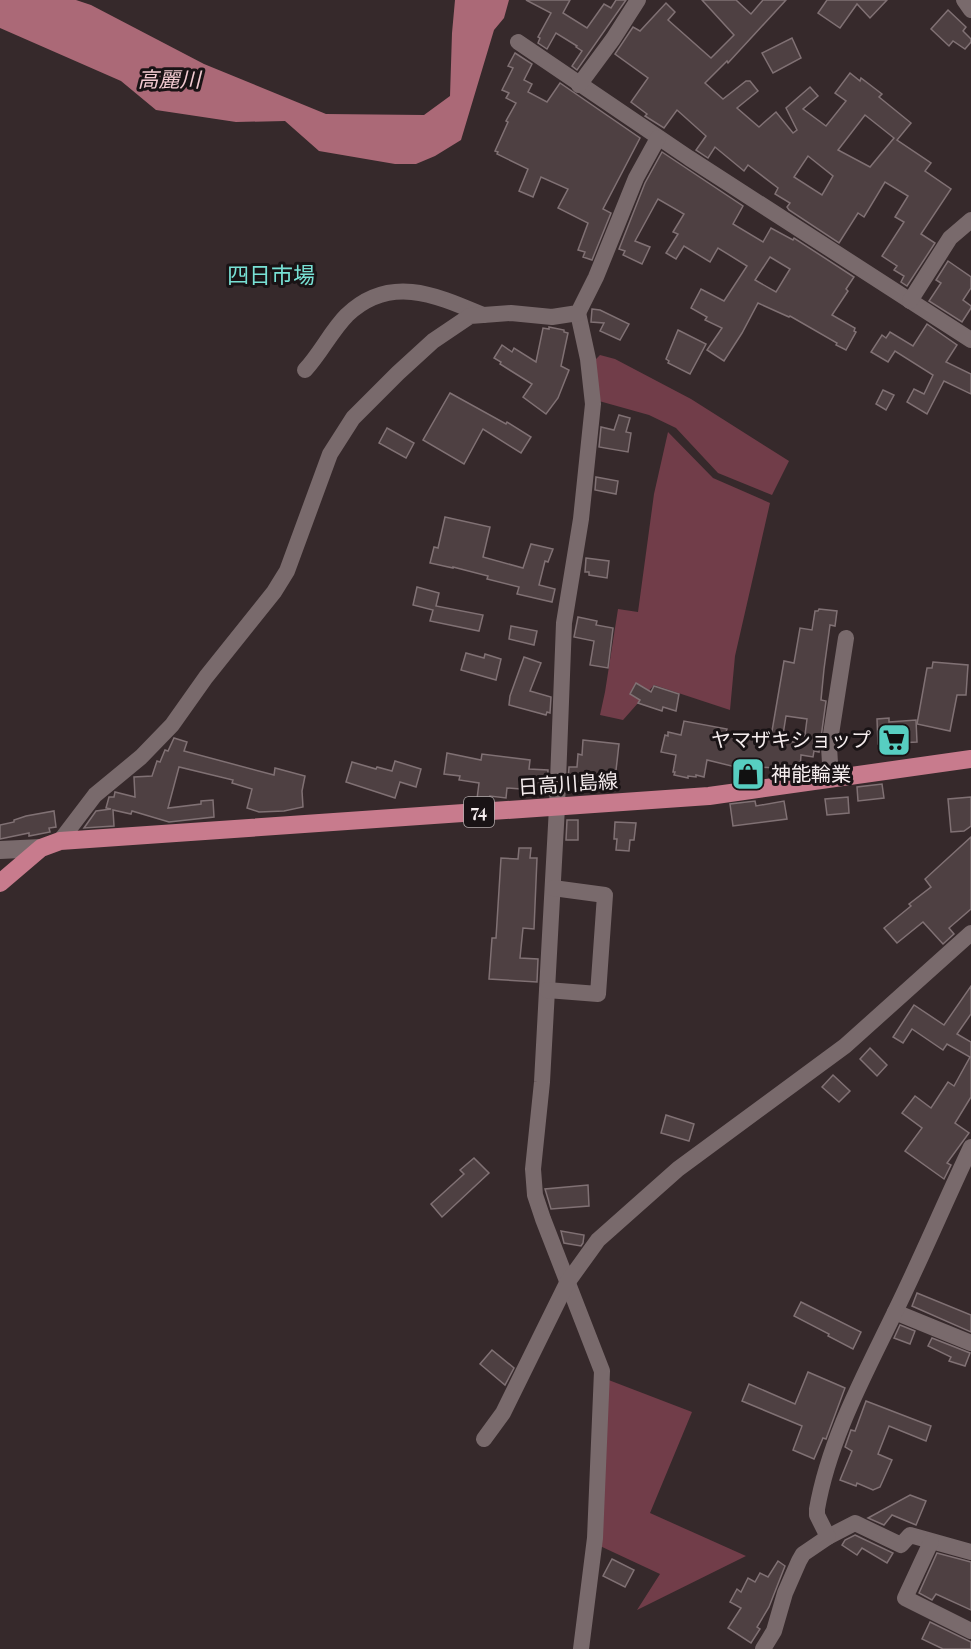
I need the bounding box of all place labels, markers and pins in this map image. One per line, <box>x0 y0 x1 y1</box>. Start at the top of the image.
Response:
supermarket icon: ヤマザキショップ <box>876 722 912 758</box>
place label: ヤマザキショップ <box>711 725 871 752</box>
shop icon: 神能輪業 <box>730 756 766 792</box>
place label: 神能輪業 <box>771 759 851 786</box>

